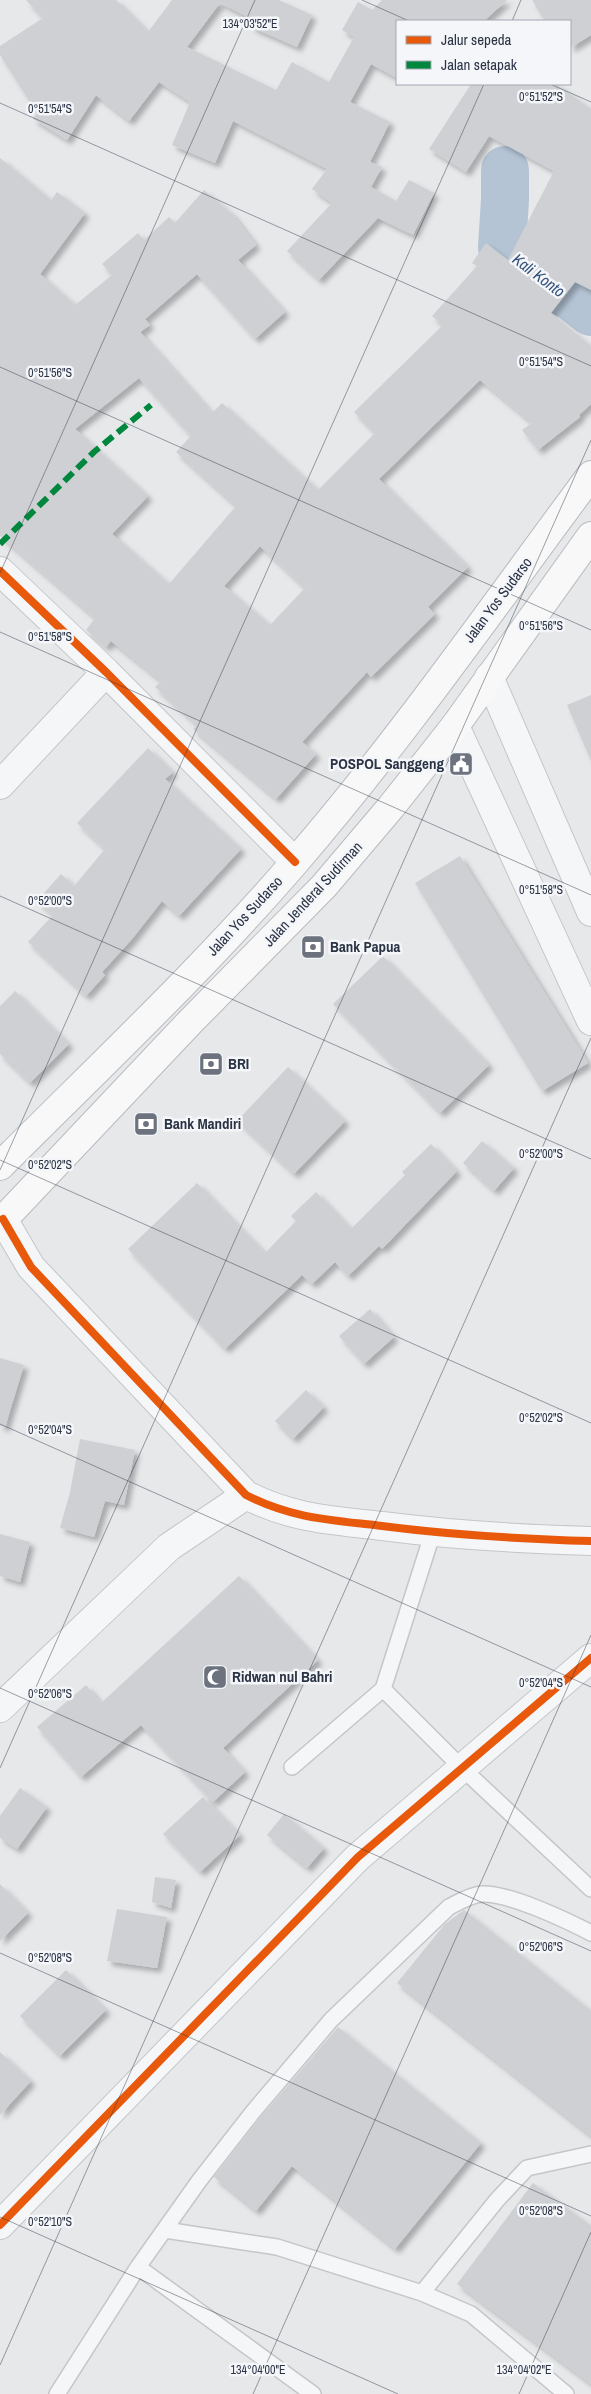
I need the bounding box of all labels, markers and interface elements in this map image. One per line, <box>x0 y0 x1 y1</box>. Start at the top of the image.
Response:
text: 134°03'52"E <box>222 16 278 32</box>
legend <box>396 20 571 85</box>
text: Jalur sepeda <box>441 29 512 50</box>
text: Jalan setapak <box>441 54 518 75</box>
text: 0°51'52"S <box>519 89 563 105</box>
text: 0°51'54"S <box>28 101 72 117</box>
water label: Kali Konto <box>508 248 570 302</box>
text: 0°51'54"S <box>519 354 563 370</box>
text: 0°51'56"S <box>28 365 72 381</box>
street label: Jalan Yos Sudarso <box>459 552 537 647</box>
text: 0°51'56"S <box>519 618 563 634</box>
text: 0°51'58"S <box>28 629 72 645</box>
public building icon: POSPOL Sanggeng <box>448 751 474 777</box>
place label: POSPOL Sanggeng <box>330 753 444 774</box>
street label: Jalan Jenderal Sudirman <box>258 836 367 951</box>
street label: Jalan Yos Sudarso <box>202 871 287 960</box>
text: 0°51'58"S <box>519 882 563 898</box>
text: 0°52'00"S <box>28 893 72 909</box>
bank icon: Bank Papua <box>300 934 326 960</box>
place label: Bank Papua <box>330 936 401 957</box>
bank icon: BRI <box>198 1051 224 1077</box>
place label: BRI <box>228 1053 249 1074</box>
bank icon: Bank Mandiri <box>133 1111 159 1137</box>
place label: Bank Mandiri <box>164 1113 241 1134</box>
text: 0°52'00"S <box>519 1146 563 1162</box>
text: 0°52'02"S <box>28 1157 72 1173</box>
text: 0°52'02"S <box>519 1410 563 1426</box>
text: 0°52'04"S <box>28 1422 72 1438</box>
mosque icon: Ridwan nul Bahri <box>202 1664 228 1690</box>
place label: Ridwan nul Bahri <box>232 1666 332 1687</box>
text: 0°52'04"S <box>519 1675 563 1691</box>
text: 0°52'06"S <box>28 1686 72 1702</box>
text: 0°52'06"S <box>519 1939 563 1955</box>
text: 0°52'08"S <box>28 1950 72 1966</box>
text: 0°52'08"S <box>519 2203 563 2219</box>
text: 0°52'10"S <box>28 2214 72 2230</box>
text: 134°04'00"E <box>230 2362 286 2378</box>
text: 134°04'02"E <box>496 2362 552 2378</box>

